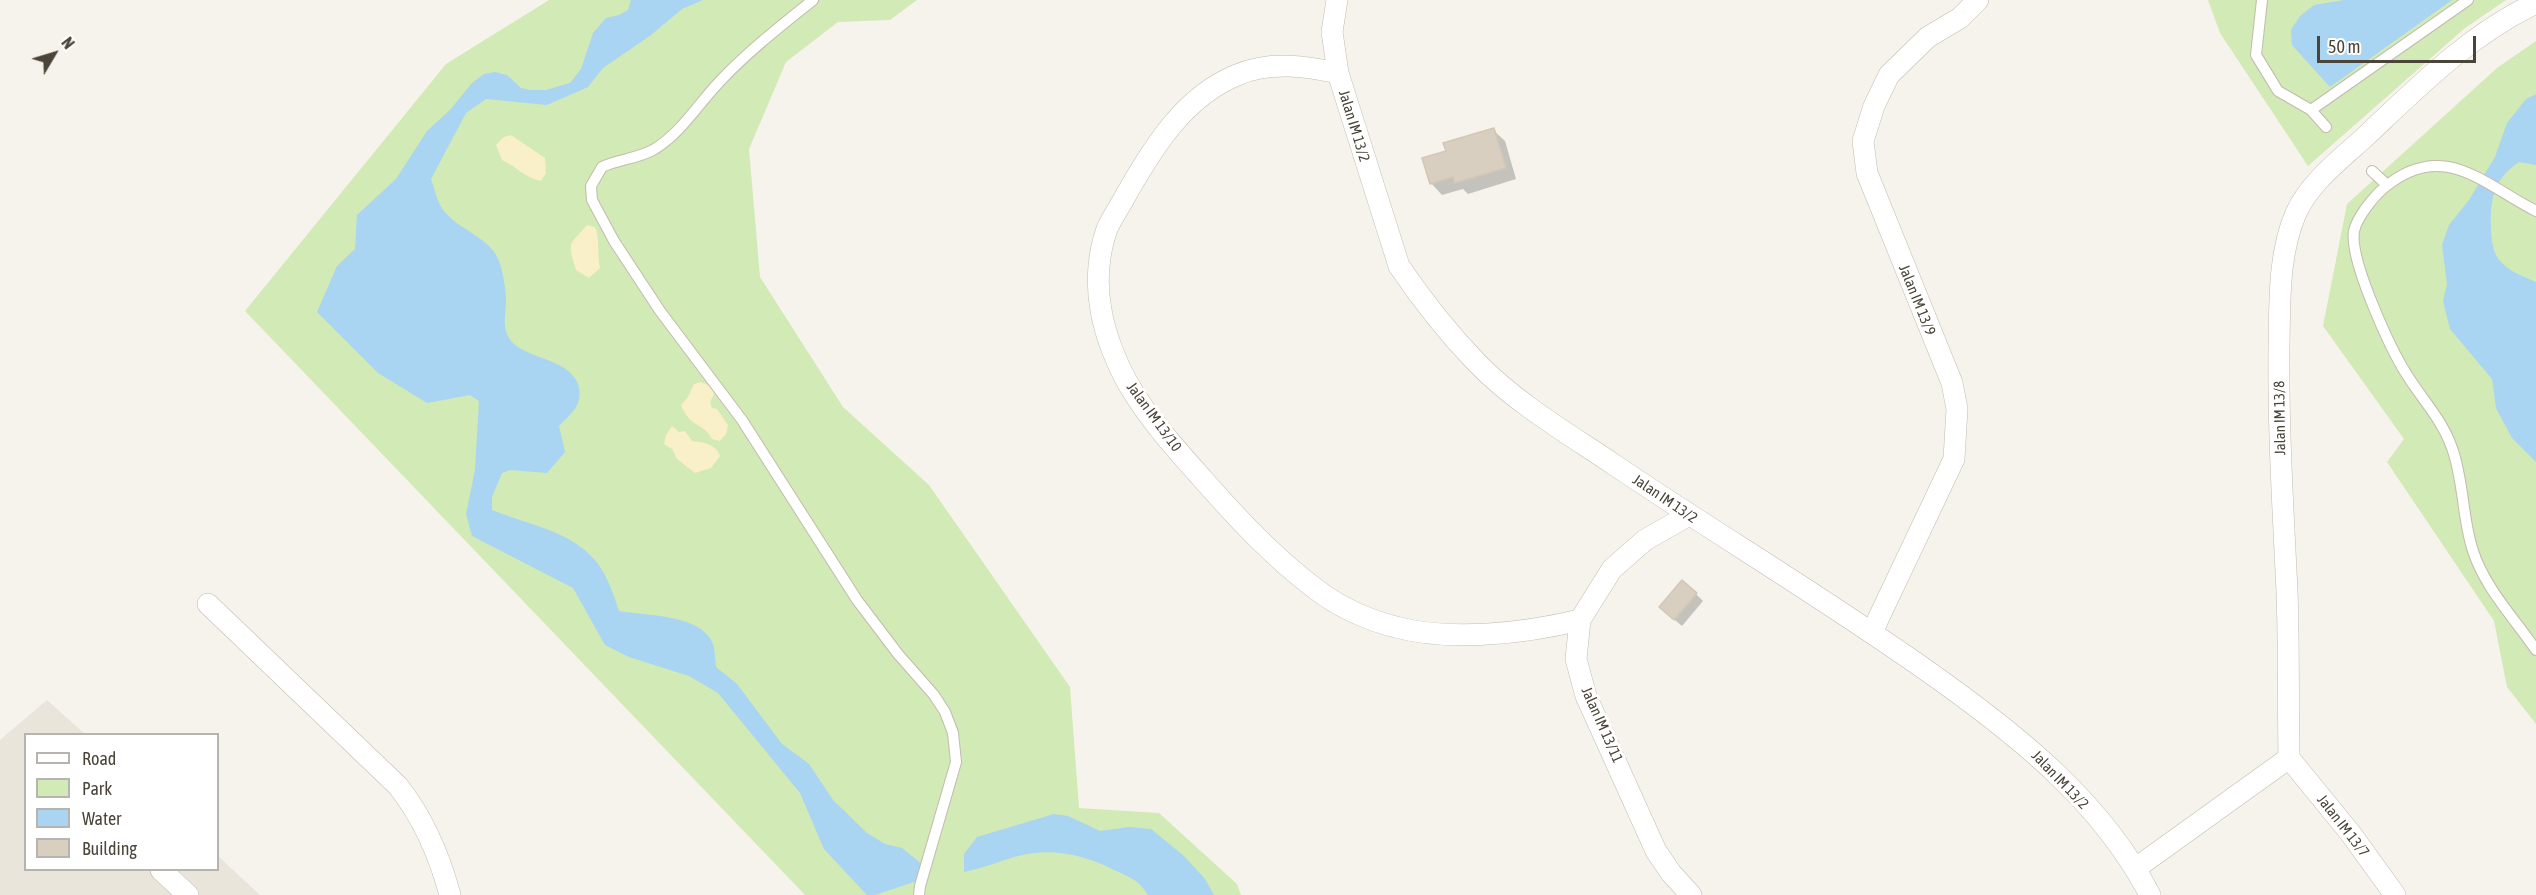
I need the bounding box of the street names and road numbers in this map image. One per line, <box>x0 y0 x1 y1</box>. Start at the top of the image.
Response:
street label: Jalan IM 13/2 <box>1335 88 1373 164</box>
street label: Jalan IM 13/9 <box>1895 262 1939 338</box>
street label: Jalan IM 13/10 <box>1123 379 1185 455</box>
street label: Jalan IM 13/8 <box>2270 381 2290 455</box>
street label: Jalan IM 13/2 <box>1629 471 1701 527</box>
street label: Jalan IM 13/11 <box>1577 684 1627 766</box>
street label: Jalan IM 13/2 <box>2028 747 2092 813</box>
street label: Jalan IM 13/7 <box>2313 791 2373 861</box>

